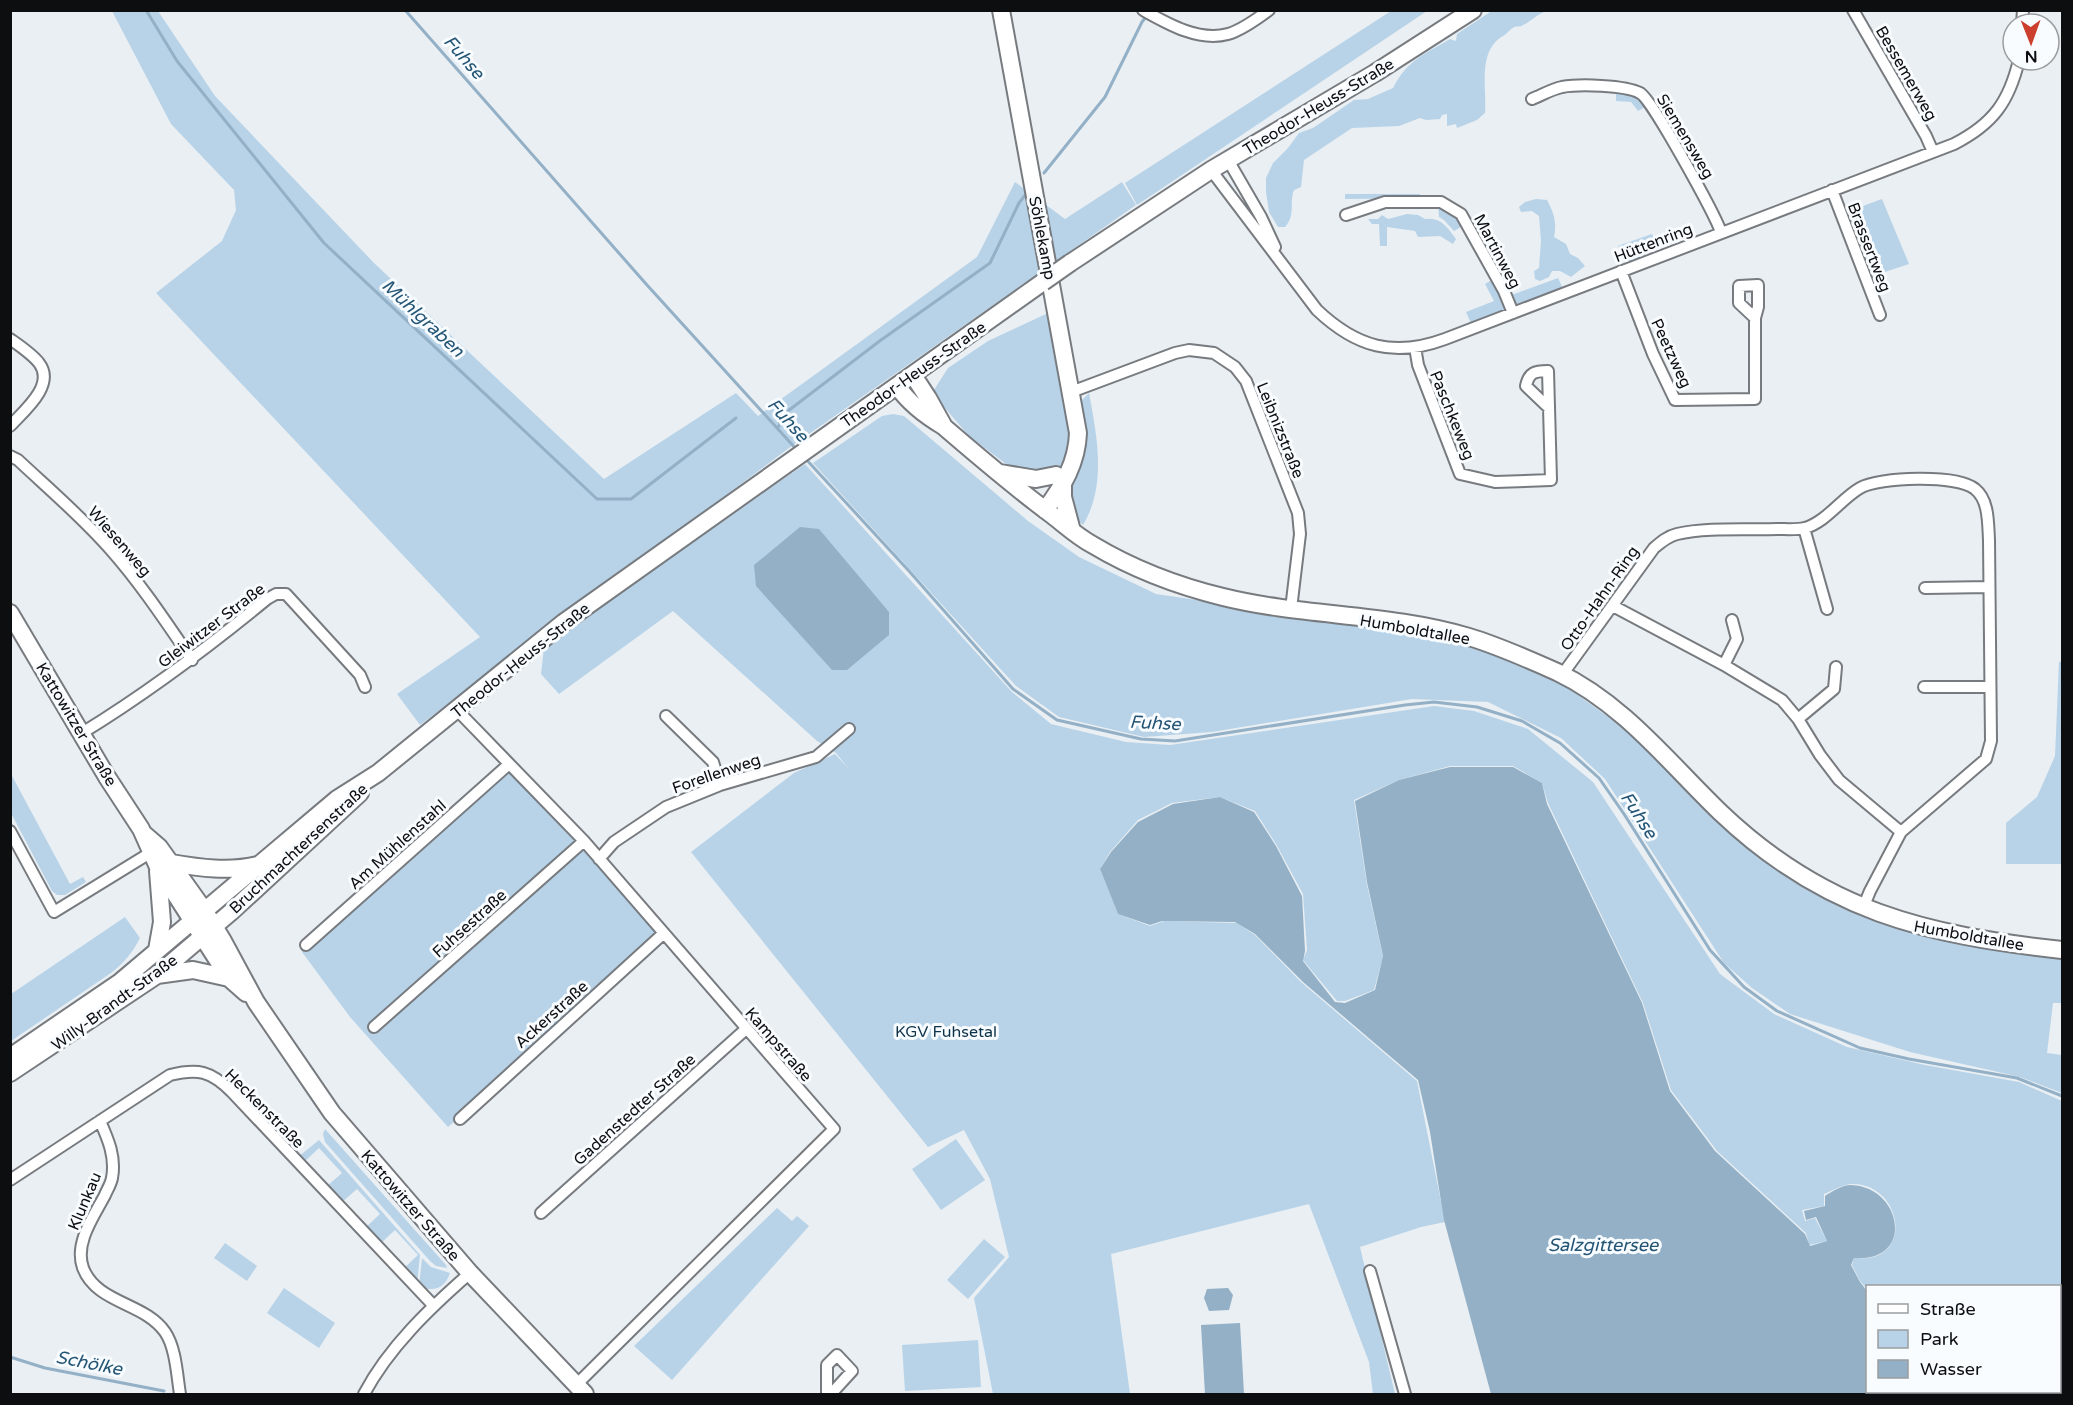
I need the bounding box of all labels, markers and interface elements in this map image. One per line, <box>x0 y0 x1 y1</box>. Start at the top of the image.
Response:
north arrow <box>2001 12 2061 72</box>
street label: Bessemerweg <box>1871 23 1941 124</box>
water label: Fuhse <box>439 31 490 84</box>
text: N <box>2025 46 2038 66</box>
street label: Theodor-Heuss-Straße <box>1239 54 1398 160</box>
street label: Siemensweg <box>1652 90 1718 183</box>
street label: Söhlekamp <box>1024 195 1060 282</box>
street label: Brassertweg <box>1843 200 1895 295</box>
street label: Martinweg <box>1469 211 1525 292</box>
street label: Hüttenring <box>1611 219 1695 267</box>
water label: Mühlgraben <box>377 274 469 362</box>
street label: Peetzweg <box>1646 315 1696 391</box>
street label: Theodor-Heuss-Straße <box>837 317 990 432</box>
street label: Paschkeweg <box>1425 368 1479 463</box>
street label: Leibnizstraße <box>1252 379 1308 481</box>
water label: Fuhse <box>763 394 814 447</box>
street label: Wiesenweg <box>83 502 155 581</box>
street label: Otto-Hahn-Ring <box>1556 542 1643 655</box>
street label: Gleiwitzer Straße <box>154 579 269 673</box>
street label: Theodor-Heuss-Straße <box>447 599 594 723</box>
street label: Humboldtallee <box>1358 610 1471 650</box>
street label: Kattowitzer Straße <box>31 659 121 790</box>
water label: Fuhse <box>1129 711 1182 735</box>
street label: Forellenweg <box>670 749 763 798</box>
street label: Bruchmachtersenstraße <box>225 779 372 918</box>
water label: Fuhse <box>1616 788 1663 843</box>
street label: Am Mühlenstahl <box>345 796 451 894</box>
street label: Fuhsestraße <box>428 885 511 962</box>
street label: Humboldtallee <box>1912 916 2025 956</box>
street label: Willy-Brandt-Straße <box>48 950 181 1055</box>
street label: Ackerstraße <box>511 977 592 1053</box>
street label: Kampstraße <box>740 1003 816 1086</box>
park label: KGV Fuhsetal <box>895 1022 997 1042</box>
street label: Gadenstedter Straße <box>569 1050 700 1170</box>
street label: Heckenstraße <box>220 1065 308 1153</box>
street label: Kattowitzer Straße <box>356 1146 464 1265</box>
street label: Klunkau <box>64 1169 106 1234</box>
water label: Salzgittersee <box>1548 1234 1659 1256</box>
legend <box>1866 1285 2061 1393</box>
text: Straße <box>1920 1298 1976 1320</box>
text: Park <box>1920 1328 1959 1350</box>
water label: Schölke <box>54 1346 125 1380</box>
text: Wasser <box>1920 1358 1982 1380</box>

